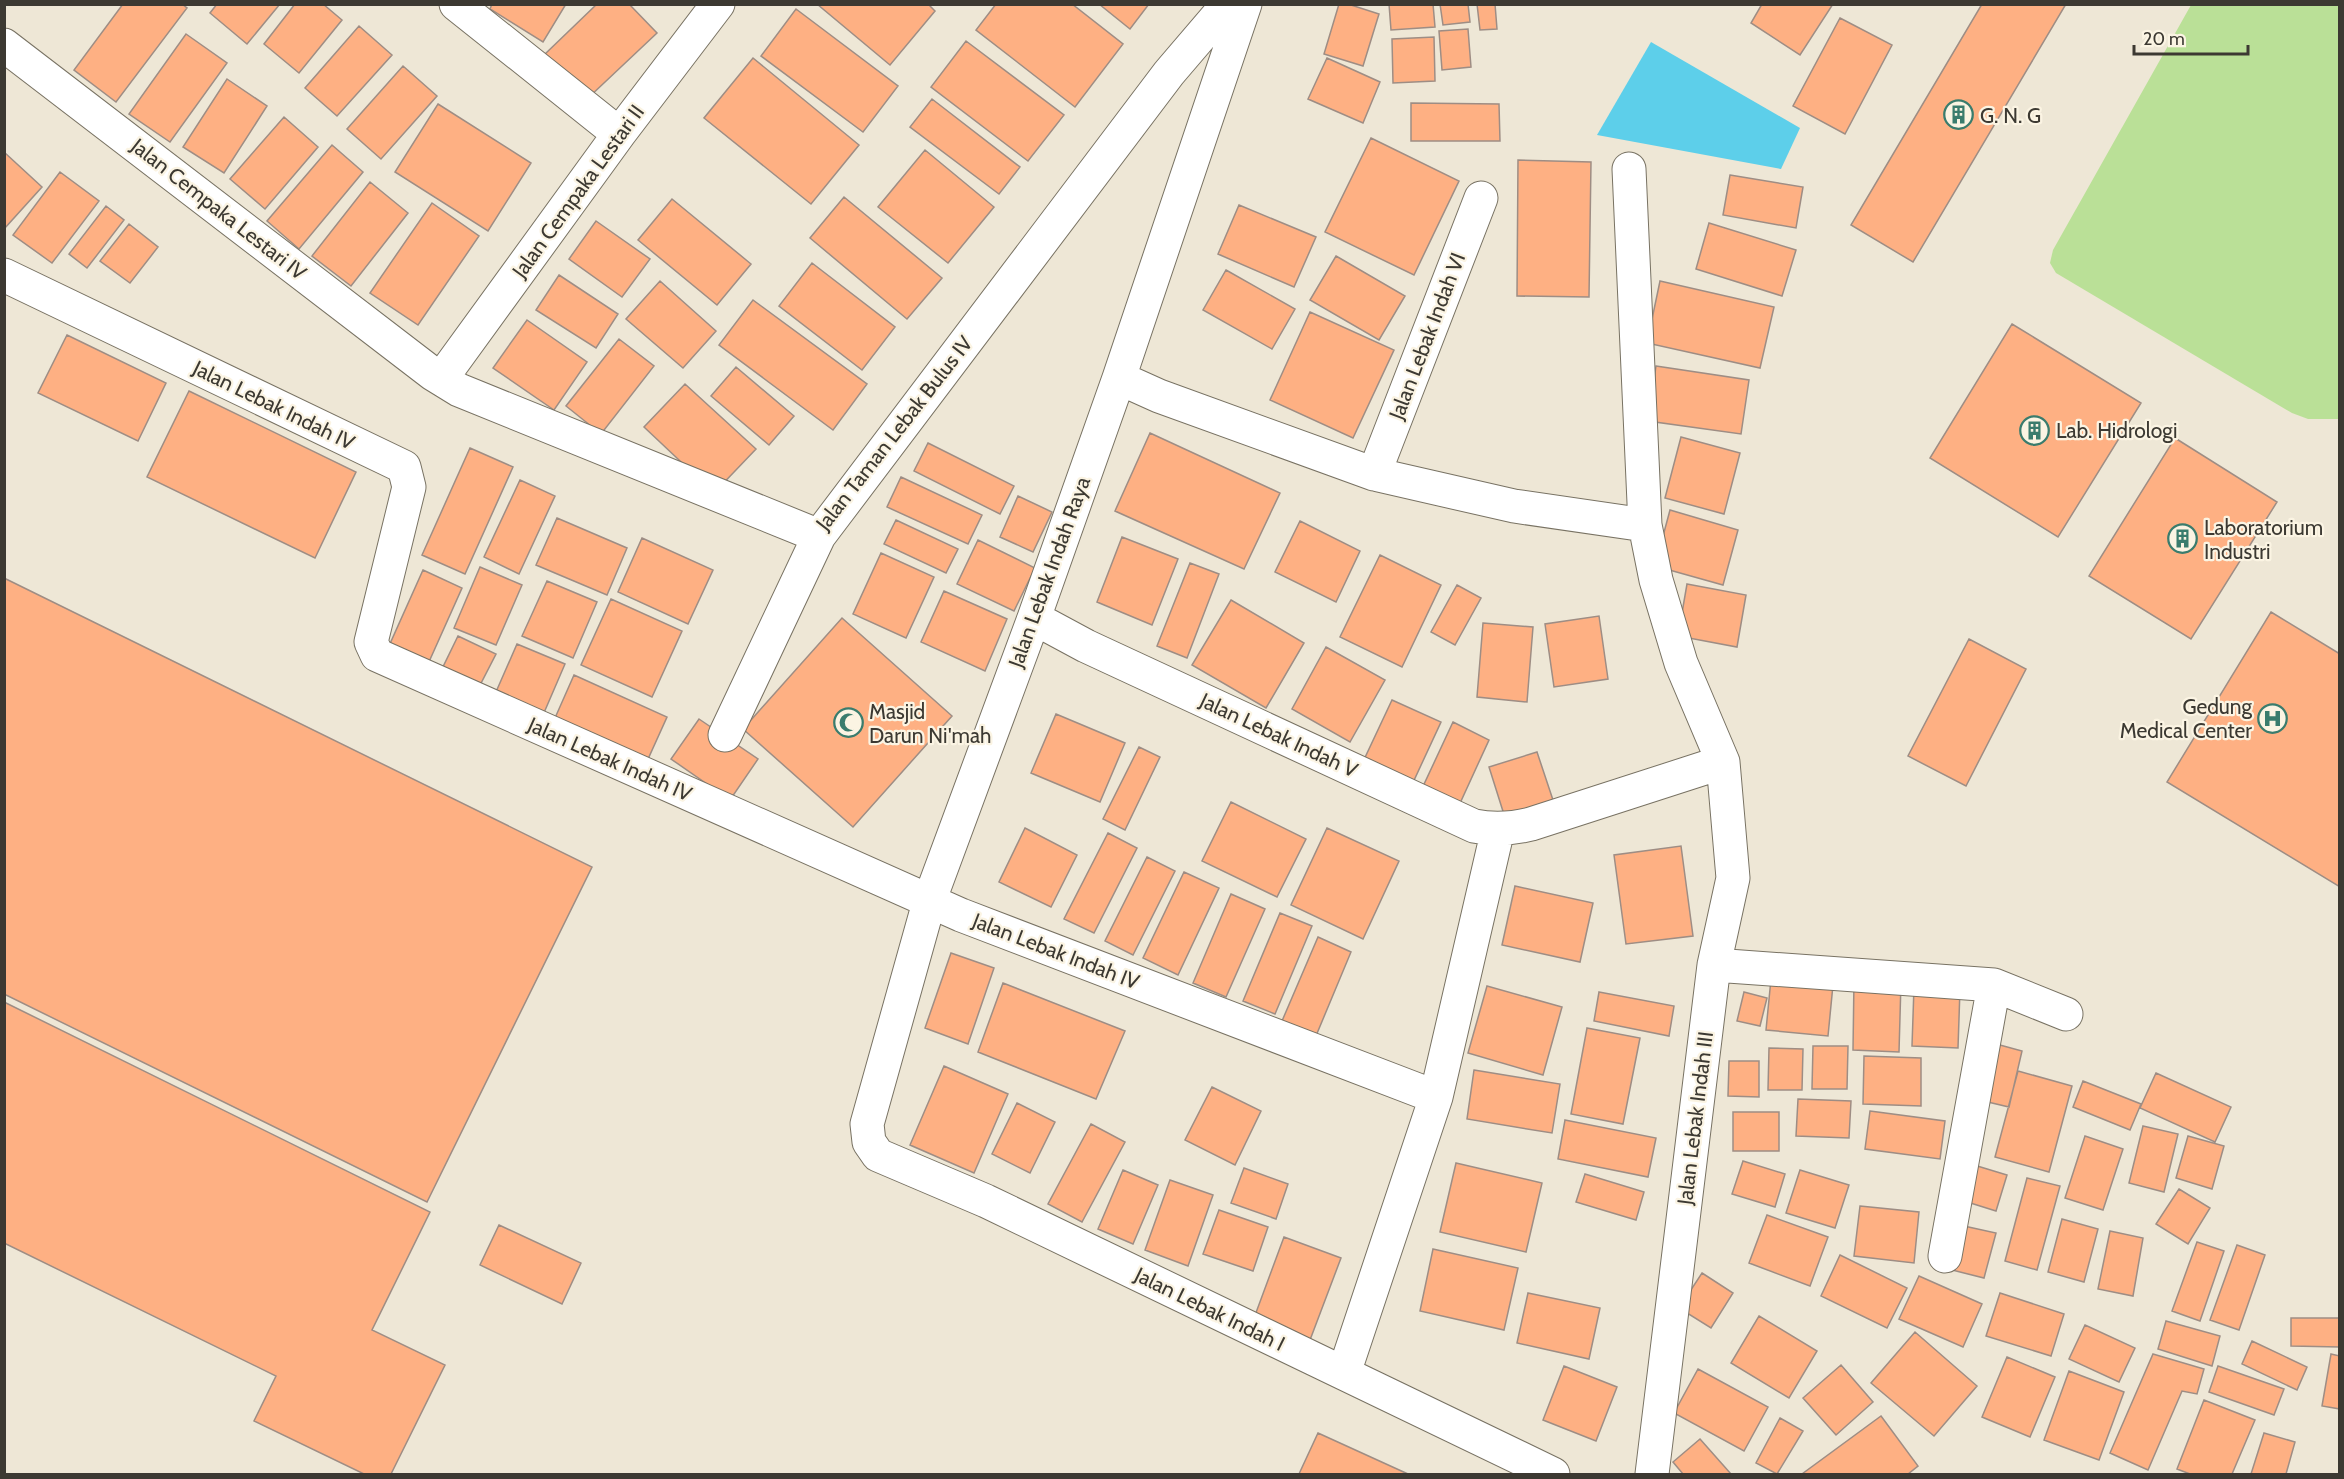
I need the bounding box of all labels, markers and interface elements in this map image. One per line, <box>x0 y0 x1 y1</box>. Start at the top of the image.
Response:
scale bar <box>2134 18 2248 56</box>
text: 20 m <box>2143 28 2185 50</box>
building icon: G. N. G <box>1943 99 1975 131</box>
street label: Jalan Cempaka Lestari II <box>506 100 649 283</box>
place label: G. N. G <box>1980 103 2041 128</box>
street label: Jalan Cempaka Lestari IV <box>126 132 312 285</box>
street label: Jalan Lebak Indah VI <box>1383 249 1470 424</box>
street label: Jalan Taman Lebak Bulus IV <box>810 331 978 536</box>
street label: Jalan Lebak Indah IV <box>188 355 359 455</box>
building icon: Lab. Hidrologi <box>2019 414 2051 446</box>
place label: Lab. Hidrologi <box>2056 418 2178 443</box>
street label: Jalan Lebak Indah Raya <box>1003 473 1095 672</box>
place label: Laboratorium Industri <box>2204 515 2323 564</box>
building icon: Laboratorium Industri <box>2167 523 2199 555</box>
street label: Jalan Lebak Indah V <box>1195 687 1362 783</box>
place label: Gedung Medical Center <box>2120 694 2253 743</box>
place label: Masjid Darun Ni'mah <box>869 699 991 748</box>
hospital icon: Gedung Medical Center <box>2257 702 2289 734</box>
mosque icon: Masjid Darun Ni'mah <box>832 707 864 739</box>
street label: Jalan Lebak Indah IV <box>523 711 696 806</box>
street label: Jalan Lebak Indah IV <box>968 907 1143 994</box>
street label: Jalan Lebak Indah III <box>1672 1030 1718 1207</box>
street label: Jalan Lebak Indah I <box>1130 1261 1289 1356</box>

